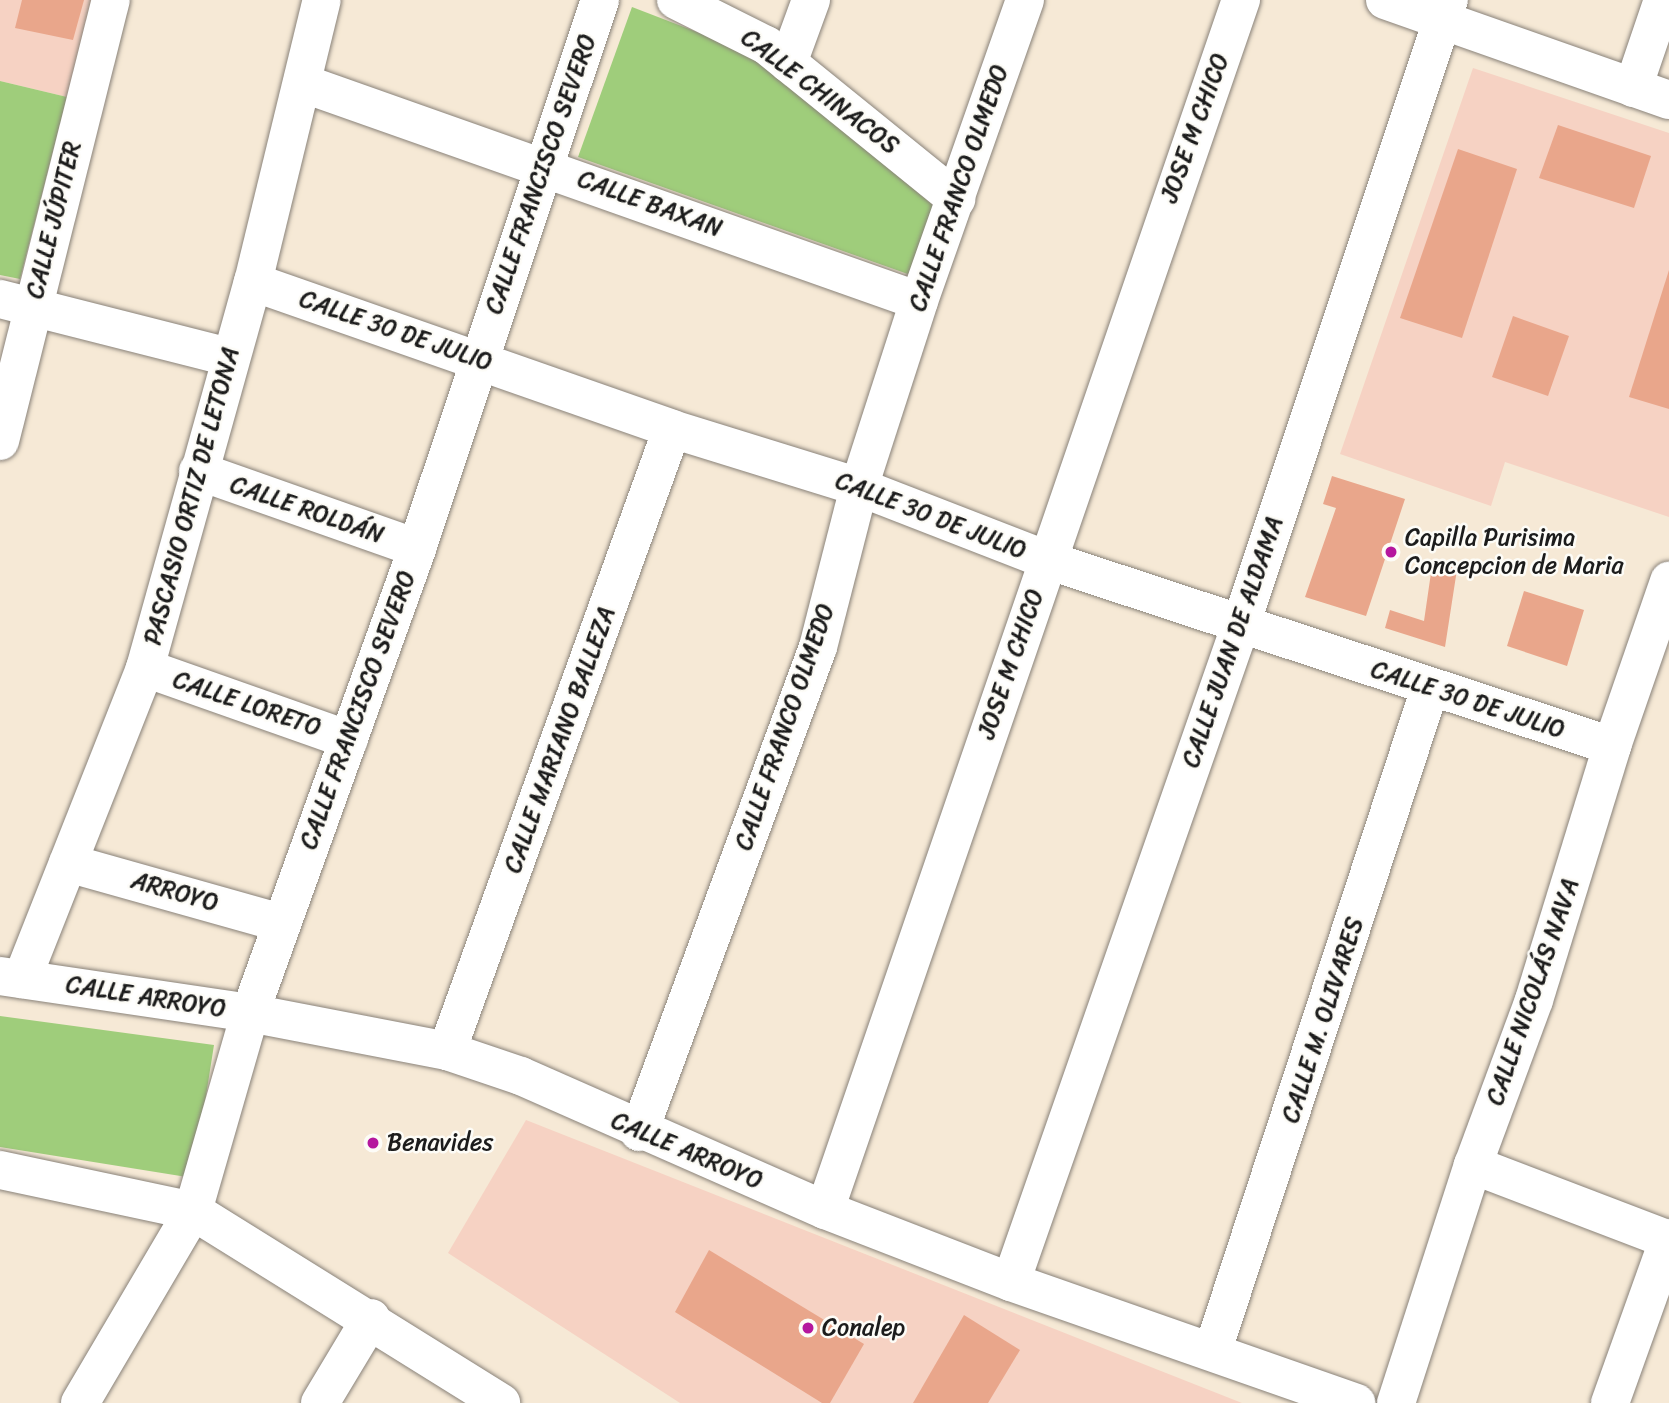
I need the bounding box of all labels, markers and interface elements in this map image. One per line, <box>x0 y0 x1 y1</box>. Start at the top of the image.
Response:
street label: CALLE CHINACOS <box>735 23 905 161</box>
street label: CALLE FRANCISCO SEVERO <box>480 31 602 317</box>
street label: JOSE M CHICO <box>1154 49 1236 207</box>
street label: CALLE FRANCO OLMEDO <box>903 60 1015 316</box>
street label: CALLE JÚPITER <box>20 137 88 303</box>
street label: CALLE BAXAN <box>574 165 726 243</box>
street label: CALLE 30 DE JULIO <box>296 284 496 378</box>
street label: PASCASIO ORTIZ DE LETONA <box>138 344 246 648</box>
street label: CALLE 30 DE JULIO <box>831 466 1031 566</box>
street label: CALLE ROLDÁN <box>226 470 388 550</box>
street label: CALLE JUAN DE ALDAMA <box>1177 513 1289 771</box>
place label: Capilla Purisima Concepcion de Maria <box>1405 524 1623 580</box>
marker: Capilla Purisima Concepcion de Maria <box>1383 544 1399 560</box>
street label: CALLE FRANCISCO SEVERO <box>295 568 421 852</box>
street label: JOSE M CHICO <box>972 584 1050 744</box>
street label: CALLE FRANCO OLMEDO <box>729 599 841 855</box>
street label: CALLE MARIANO BALLEZA <box>499 604 621 876</box>
street label: CALLE 30 DE JULIO <box>1367 655 1569 745</box>
street label: CALLE LORETO <box>169 665 325 743</box>
street label: ARROYO <box>128 866 222 918</box>
street label: CALLE NICOLÁS NAVA <box>1480 874 1586 1110</box>
street label: CALLE M. OLIVARES <box>1277 915 1369 1125</box>
street label: CALLE ARROYO <box>64 970 228 1024</box>
street label: CALLE ARROYO <box>607 1106 767 1196</box>
place label: Benavides <box>387 1129 493 1157</box>
marker: Benavides <box>365 1135 381 1151</box>
place label: Conalep <box>822 1314 905 1342</box>
marker: Conalep <box>800 1320 816 1336</box>

